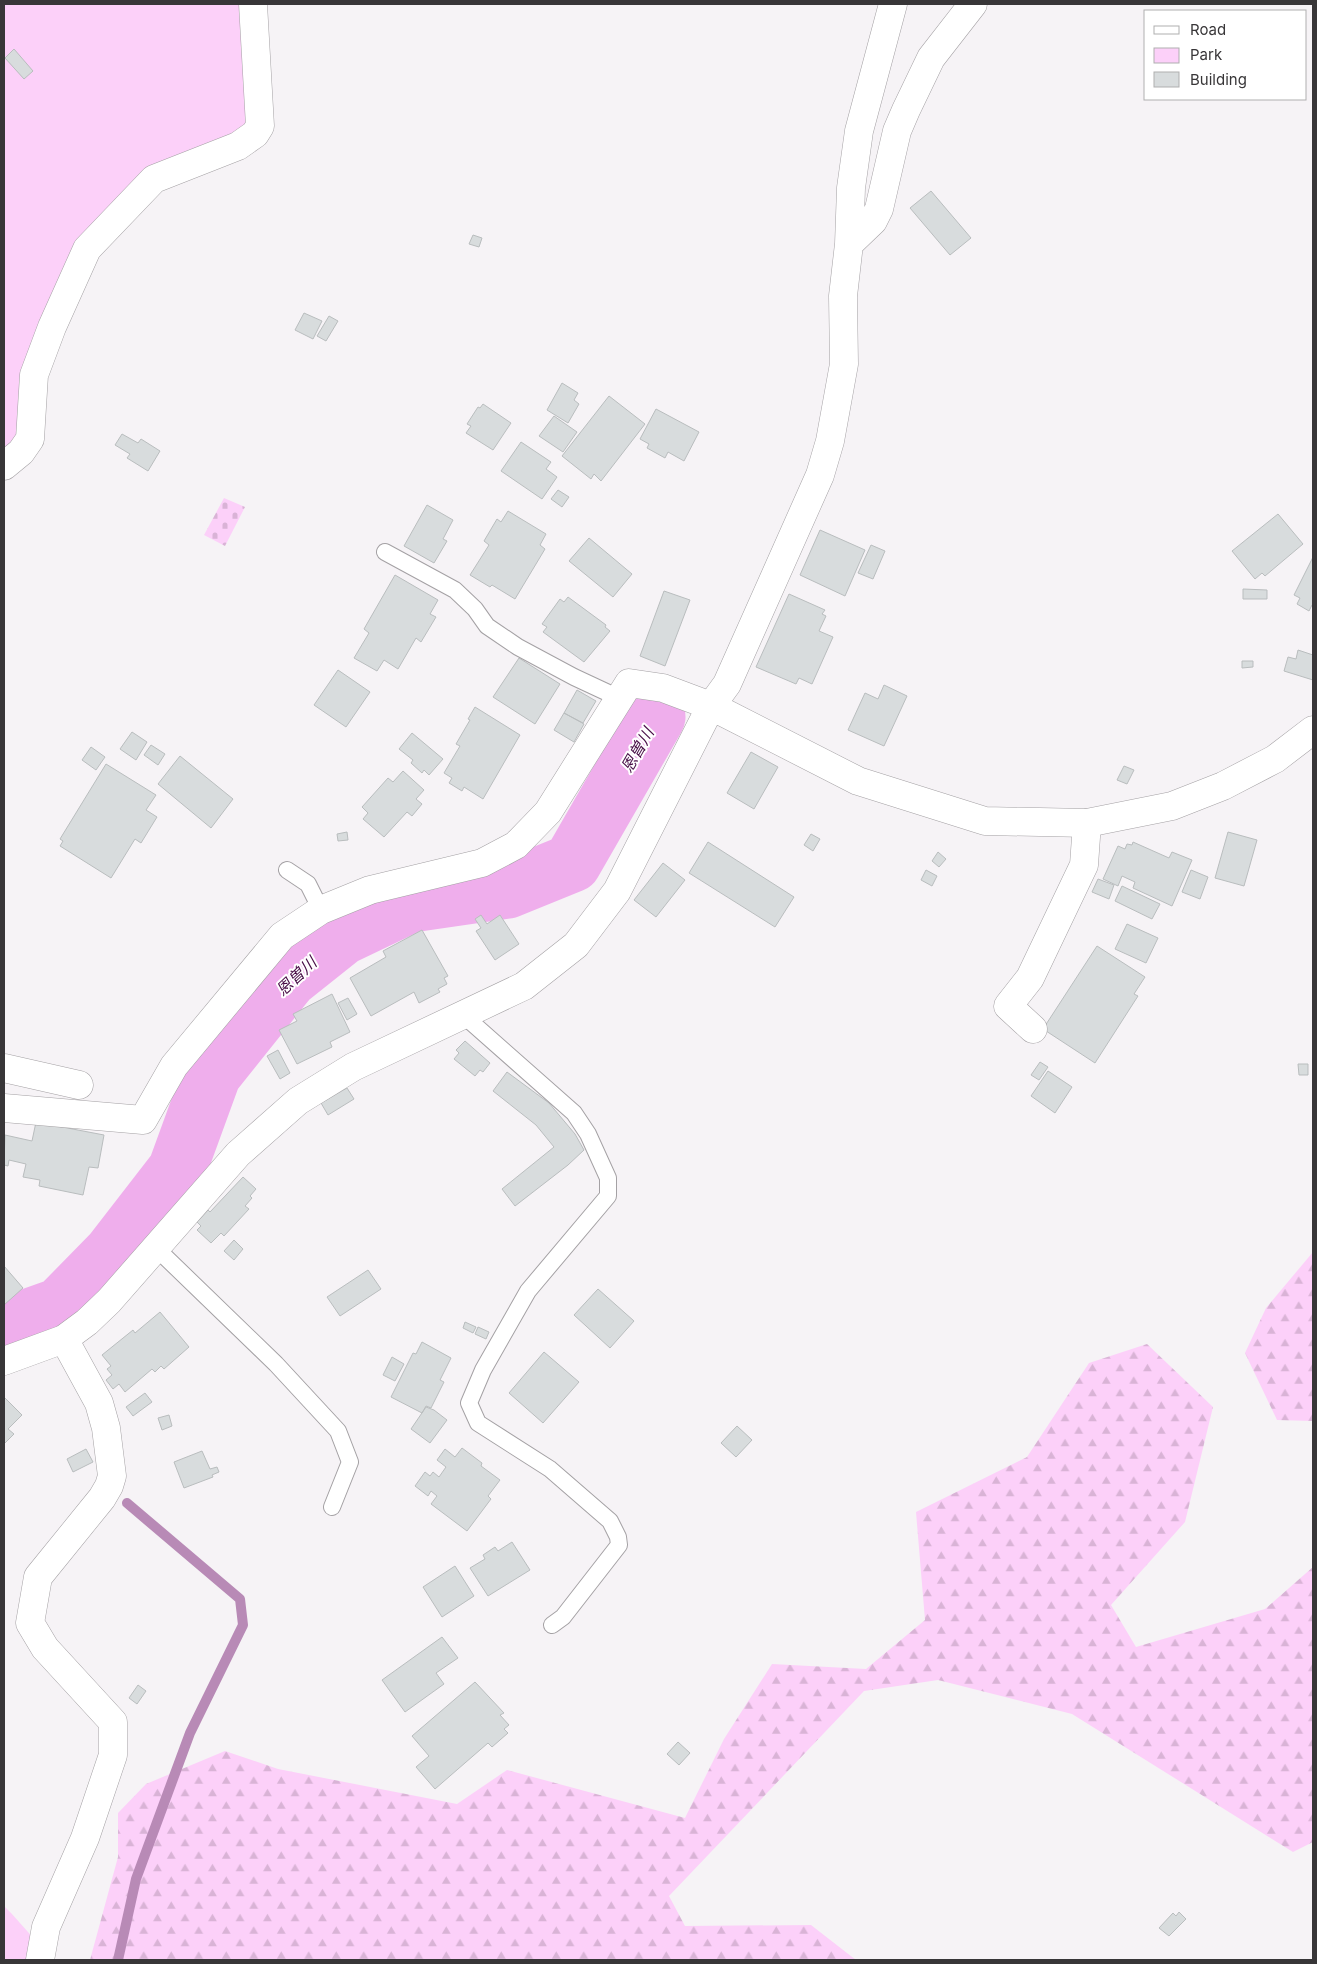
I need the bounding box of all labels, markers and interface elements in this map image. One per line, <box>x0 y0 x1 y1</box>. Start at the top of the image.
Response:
legend <box>1144 10 1307 100</box>
text: Road <box>1190 20 1226 39</box>
text: Park <box>1190 45 1223 64</box>
text: Building <box>1190 70 1247 89</box>
water label: 恩曽川 <box>616 722 659 776</box>
water label: 恩曽川 <box>272 951 322 1000</box>

